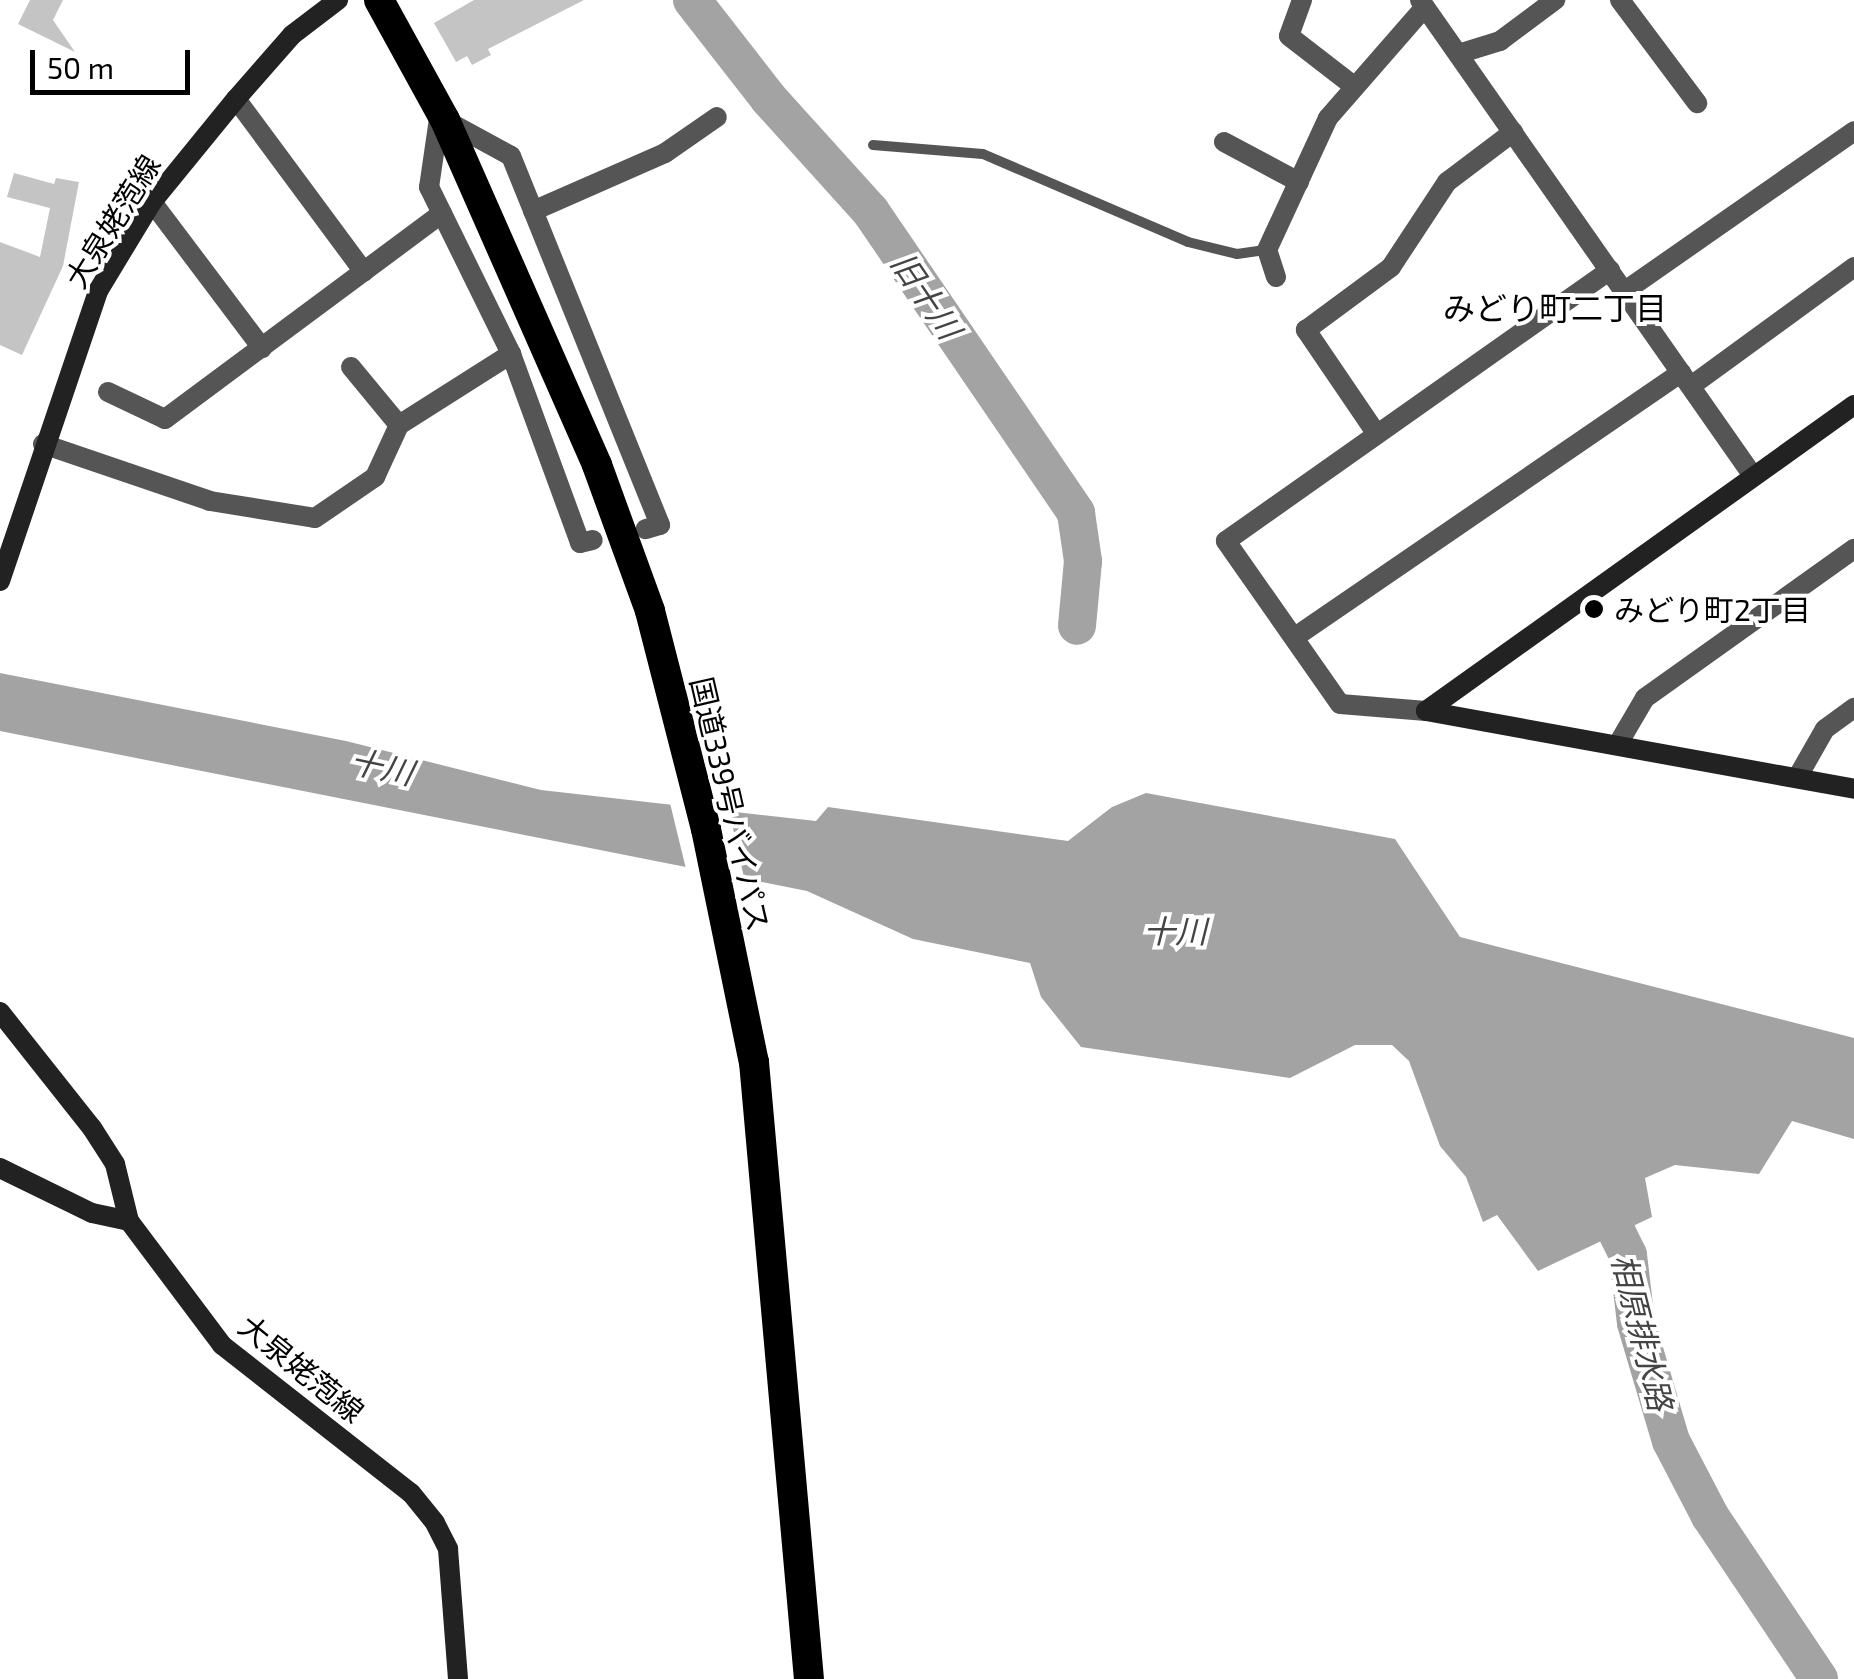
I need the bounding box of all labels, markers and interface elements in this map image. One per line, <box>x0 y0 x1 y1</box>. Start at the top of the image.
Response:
scale bar <box>35 30 195 92</box>
text: 50 m <box>47 49 114 85</box>
street label: 大泉姥萢線 <box>57 148 167 294</box>
water label: 旧十川 <box>884 244 970 346</box>
district label: みどり町二丁目 <box>1443 288 1667 326</box>
place label: みどり町2丁目 <box>1614 591 1811 627</box>
marker: みどり町2丁目 <box>1583 598 1605 620</box>
street label: 国道339号バイパス <box>684 673 778 935</box>
water label: 十川 <box>347 741 417 791</box>
water label: 十川 <box>1143 911 1207 949</box>
water label: 相原排水路 <box>1605 1250 1681 1414</box>
street label: 大泉姥萢線 <box>232 1307 372 1429</box>

